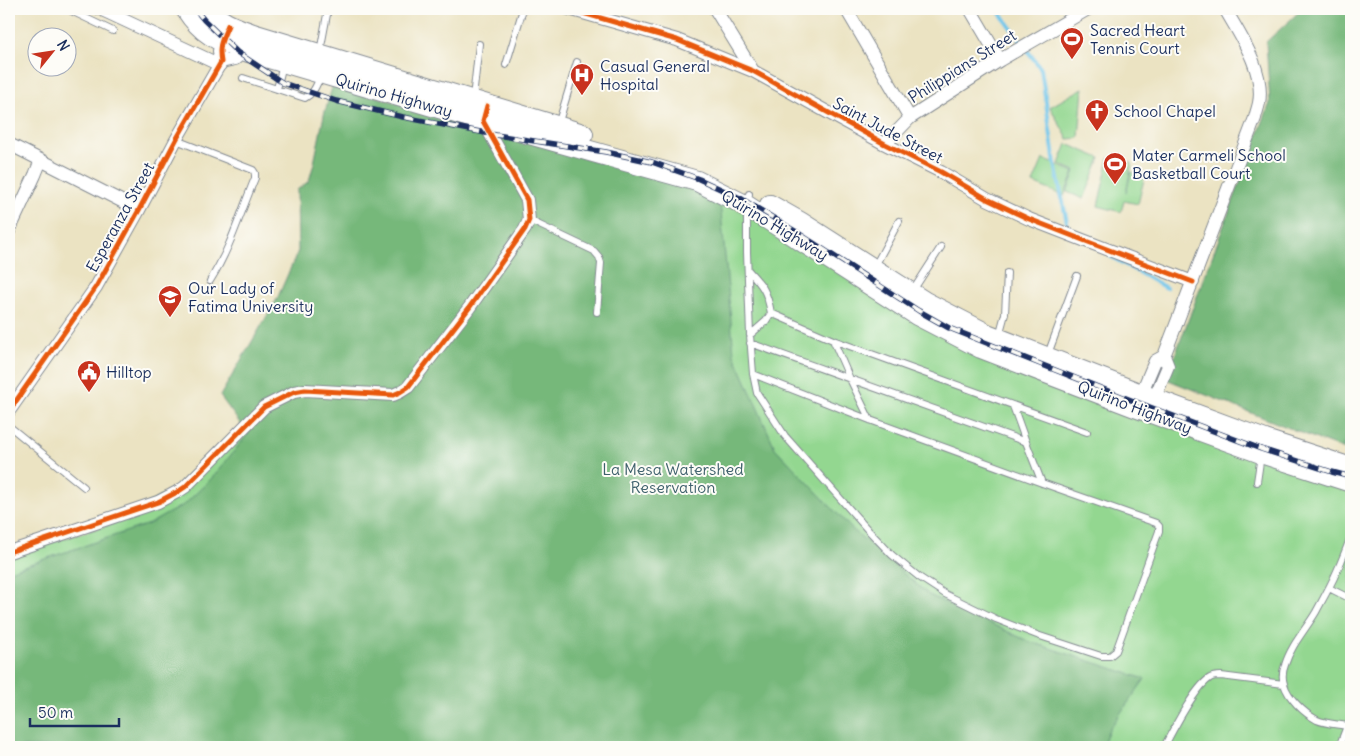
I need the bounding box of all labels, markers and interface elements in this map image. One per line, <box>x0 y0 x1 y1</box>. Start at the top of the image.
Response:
place label: Sacred Heart Tennis Court <box>1090 20 1186 58</box>
street label: Philippians Street <box>904 24 1020 107</box>
sports icon: Sacred Heart Tennis Court <box>1059 26 1085 60</box>
north arrow <box>28 28 78 78</box>
text: N <box>53 37 73 54</box>
place label: Casual General Hospital <box>600 56 710 94</box>
hospital icon: Casual General Hospital <box>569 62 595 96</box>
street label: Quirino Highway <box>333 69 455 121</box>
street label: Saint Jude Street <box>830 93 947 168</box>
church icon: School Chapel <box>1084 98 1110 132</box>
place label: School Chapel <box>1114 101 1216 121</box>
place label: Mater Carmeli School Basketball Court <box>1132 145 1286 183</box>
sports icon: Mater Carmeli School Basketball Court <box>1102 151 1128 185</box>
street label: Esperanza Street <box>82 158 159 275</box>
street label: Quirino Highway <box>718 185 832 265</box>
place label: Our Lady of Fatima University <box>188 278 313 316</box>
school or university icon: Our Lady of Fatima University <box>157 284 183 318</box>
public building icon: Hilltop <box>76 359 102 393</box>
place label: Hilltop <box>106 362 152 382</box>
street label: Quirino Highway <box>1075 376 1195 438</box>
park label: La Mesa Watershed Reservation <box>602 459 744 497</box>
scale bar <box>30 696 119 728</box>
text: 50 m <box>38 703 73 722</box>

